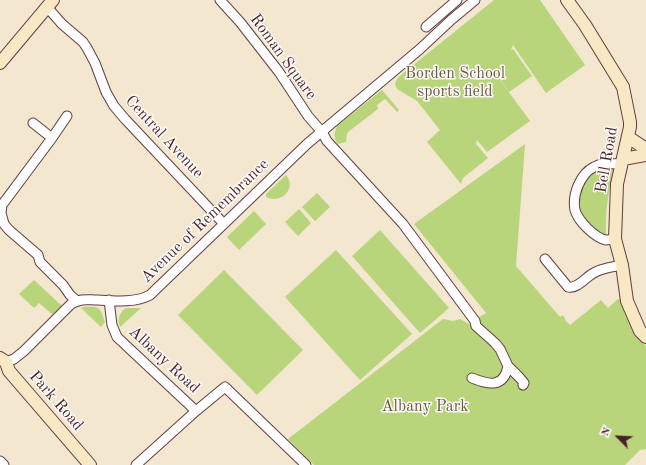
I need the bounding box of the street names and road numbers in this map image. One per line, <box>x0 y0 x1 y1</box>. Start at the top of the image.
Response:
street label: Roman Square <box>245 10 321 104</box>
street label: Central Avenue <box>121 92 207 182</box>
street label: Bell Road <box>592 125 622 195</box>
street label: Avenue of Remembrance <box>137 155 273 287</box>
street label: Albany Road <box>125 322 203 398</box>
street label: Park Road <box>25 367 87 435</box>

